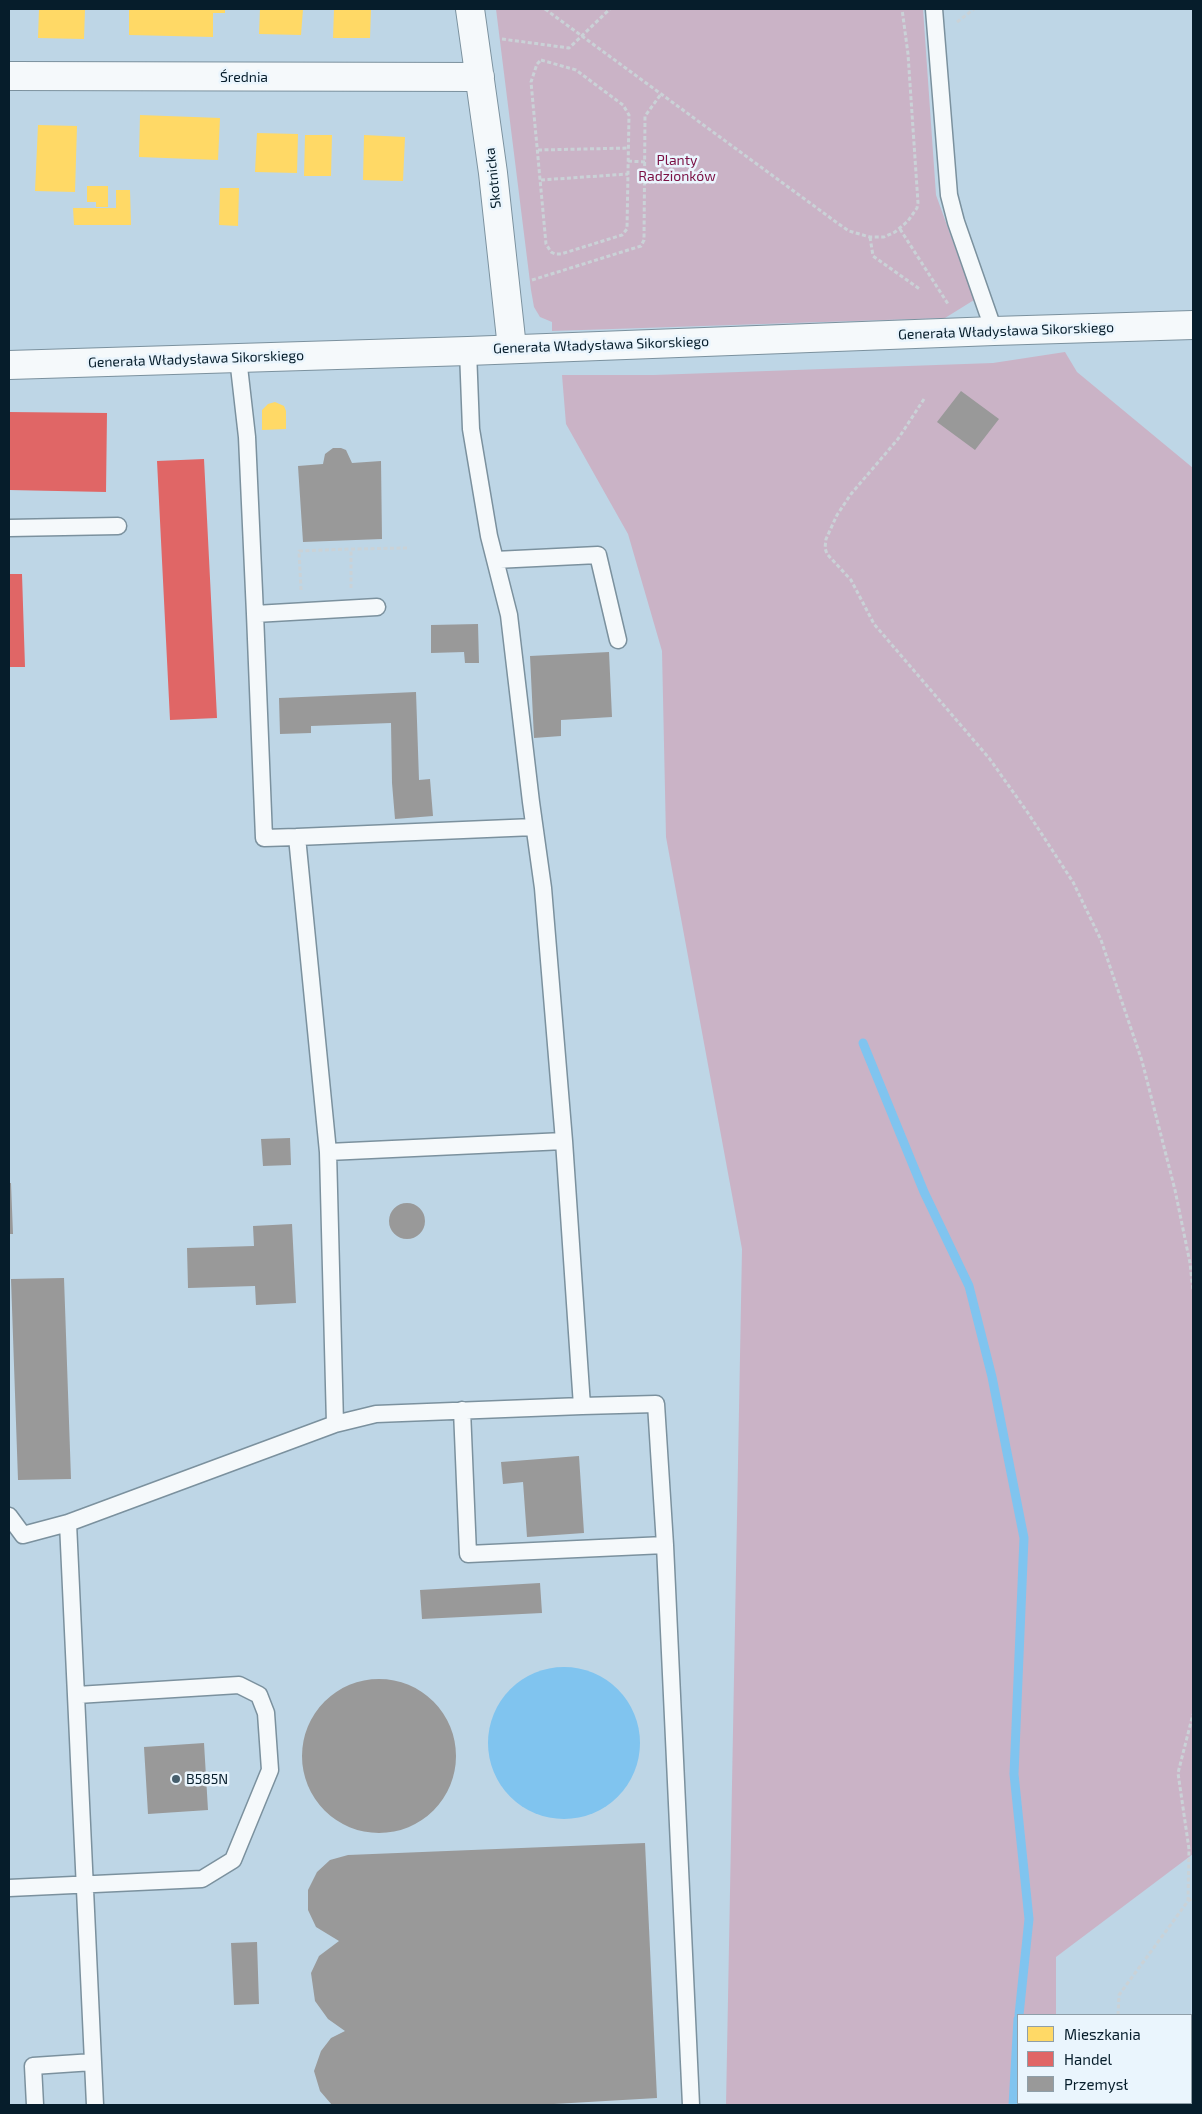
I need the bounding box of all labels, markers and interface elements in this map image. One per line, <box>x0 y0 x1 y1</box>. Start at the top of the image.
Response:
street label: Średnia <box>220 69 268 85</box>
street label: Skotnicka <box>481 147 505 209</box>
park label: Planty Radzionków <box>638 152 716 184</box>
street label: Generała Władysława Sikorskiego <box>898 319 1114 343</box>
street label: Generała Władysława Sikorskiego <box>493 333 709 357</box>
street label: Generała Władysława Sikorskiego <box>88 347 304 371</box>
place label: B585N <box>186 1771 228 1787</box>
marker: B585N <box>170 1773 182 1785</box>
legend <box>1017 2014 1192 2104</box>
text: Mieszkania <box>1064 2025 1141 2043</box>
text: Handel <box>1064 2050 1112 2068</box>
text: Przemysł <box>1064 2075 1128 2093</box>

